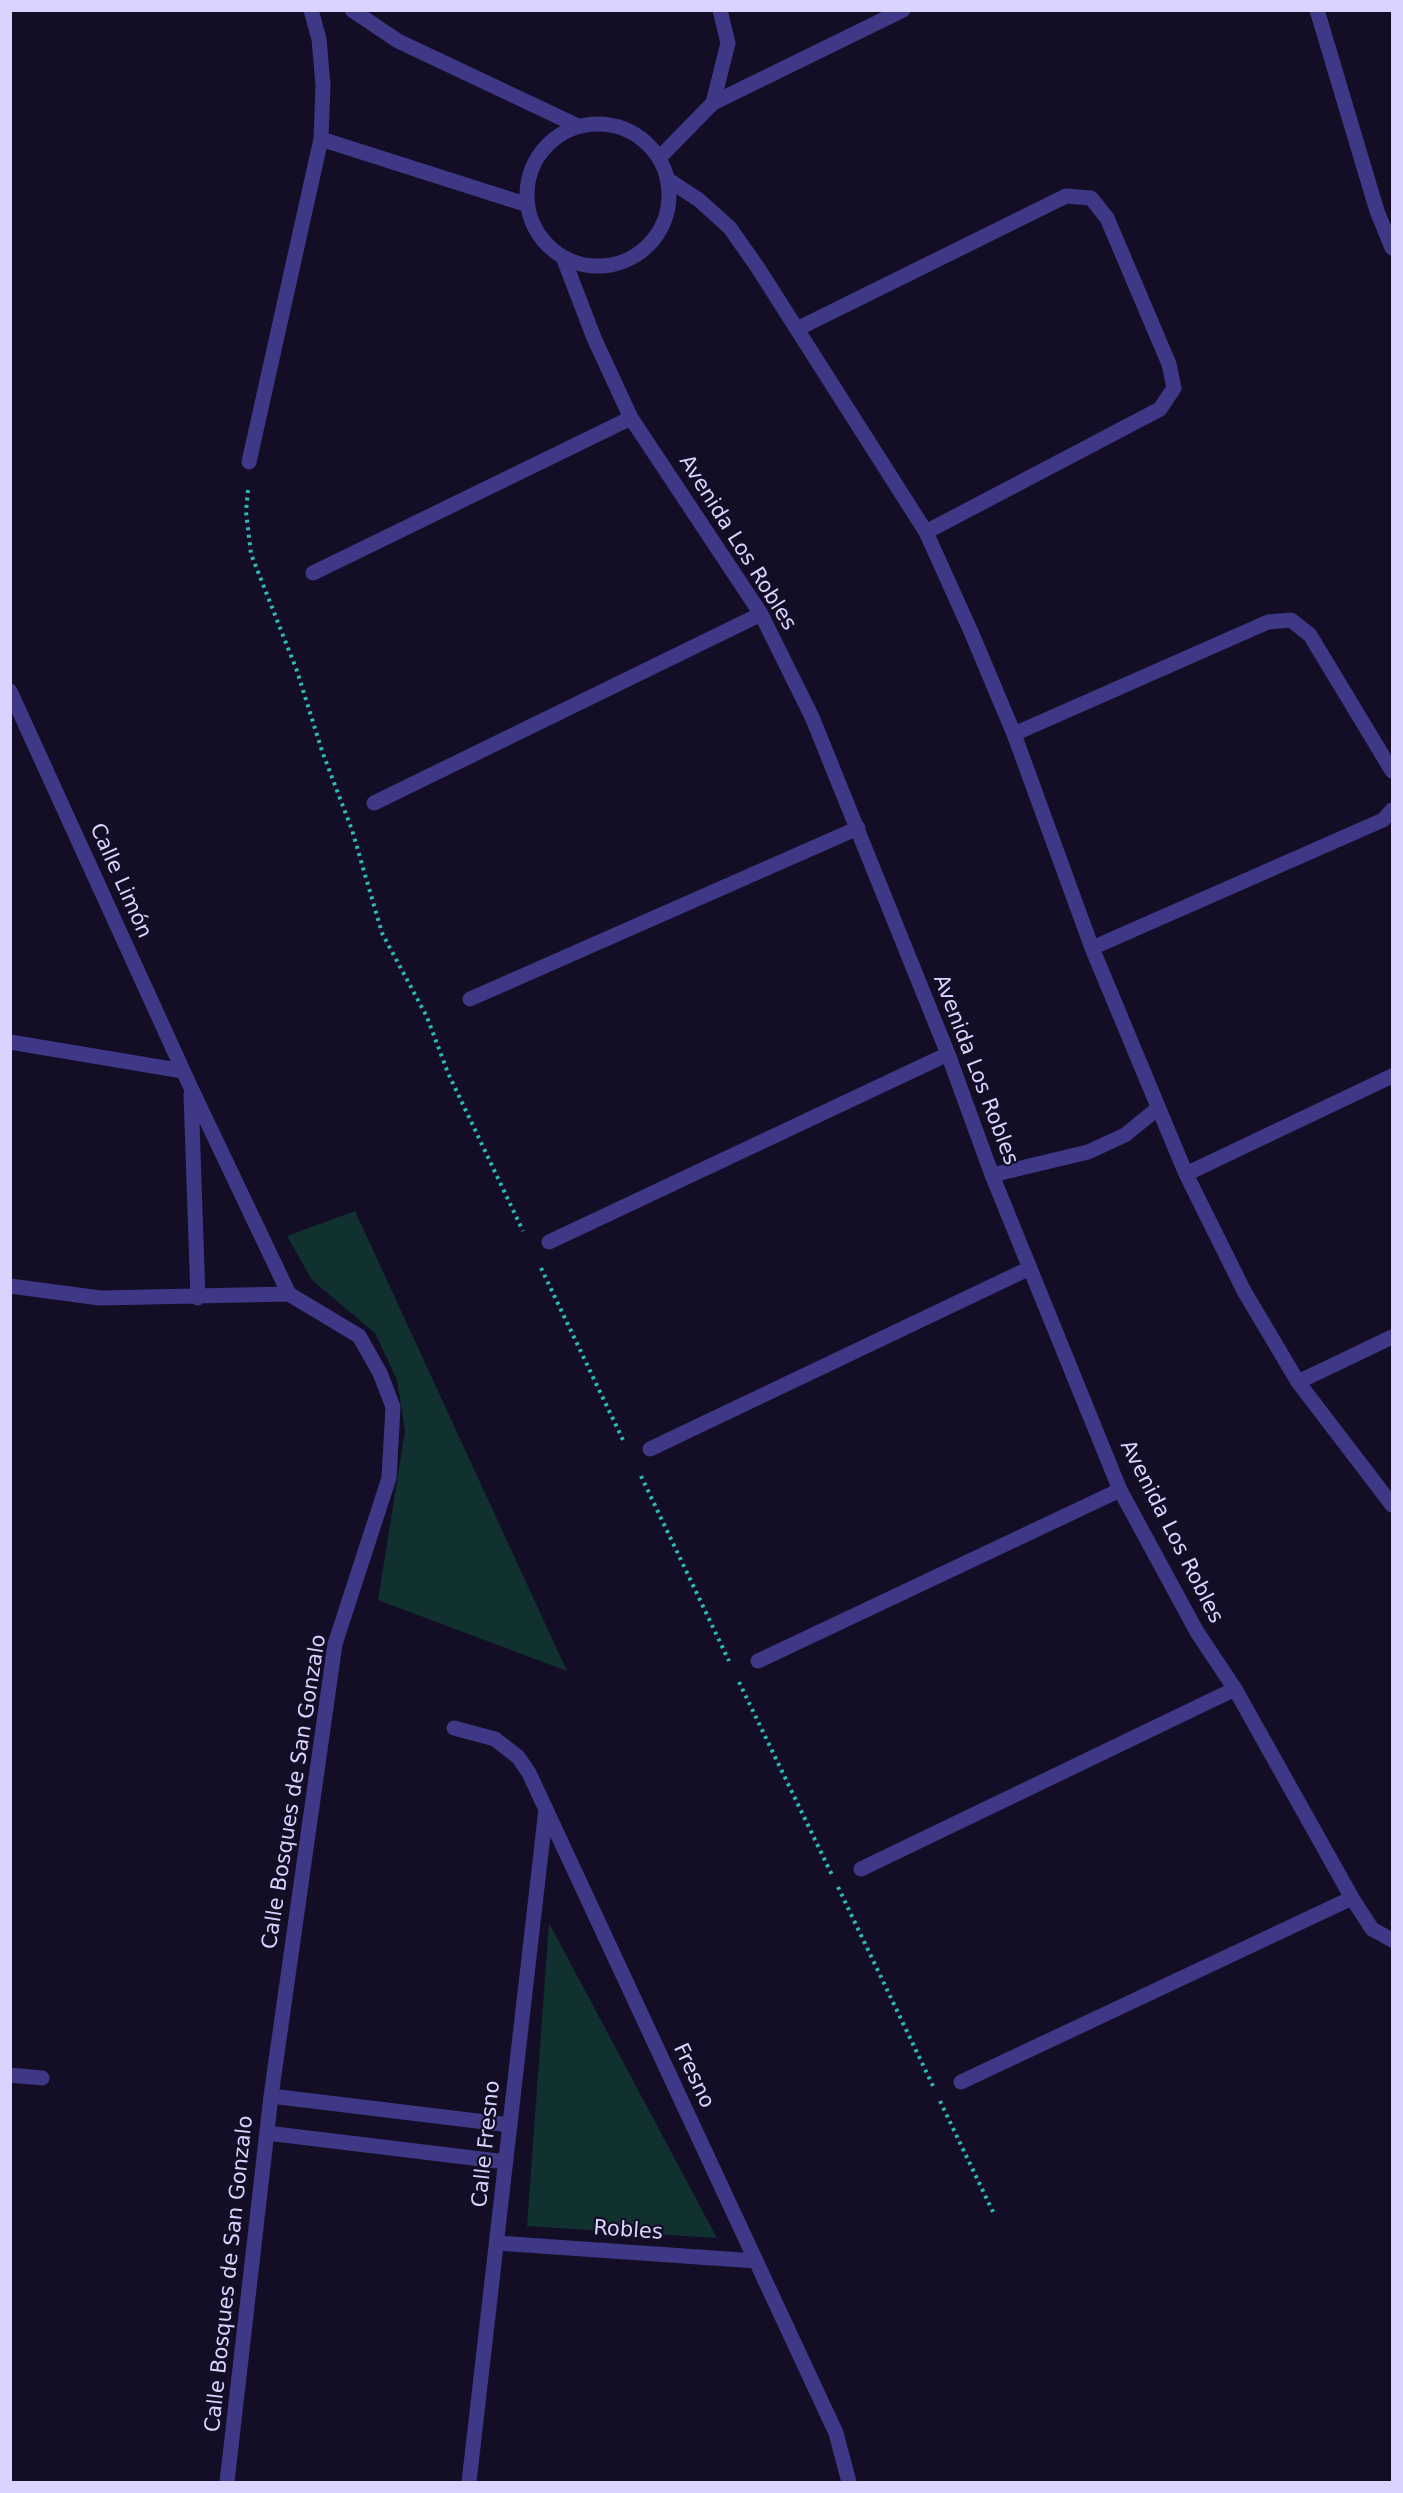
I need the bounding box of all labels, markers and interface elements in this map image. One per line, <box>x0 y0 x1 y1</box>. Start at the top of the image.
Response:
street label: Avenida Los Robles <box>673 451 801 635</box>
street label: Calle Limón <box>83 820 157 942</box>
street label: Avenida Los Robles <box>927 971 1023 1169</box>
street label: Avenida Los Robles <box>1114 1436 1228 1628</box>
street label: Calle Bosques de San Gonzalo <box>258 1633 332 1951</box>
street label: Fresno <box>667 2040 719 2112</box>
street label: Calle Fresno <box>468 2079 506 2209</box>
street label: Calle Bosques de San Gonzalo <box>201 2114 259 2434</box>
street label: Robles <box>592 2216 664 2246</box>

